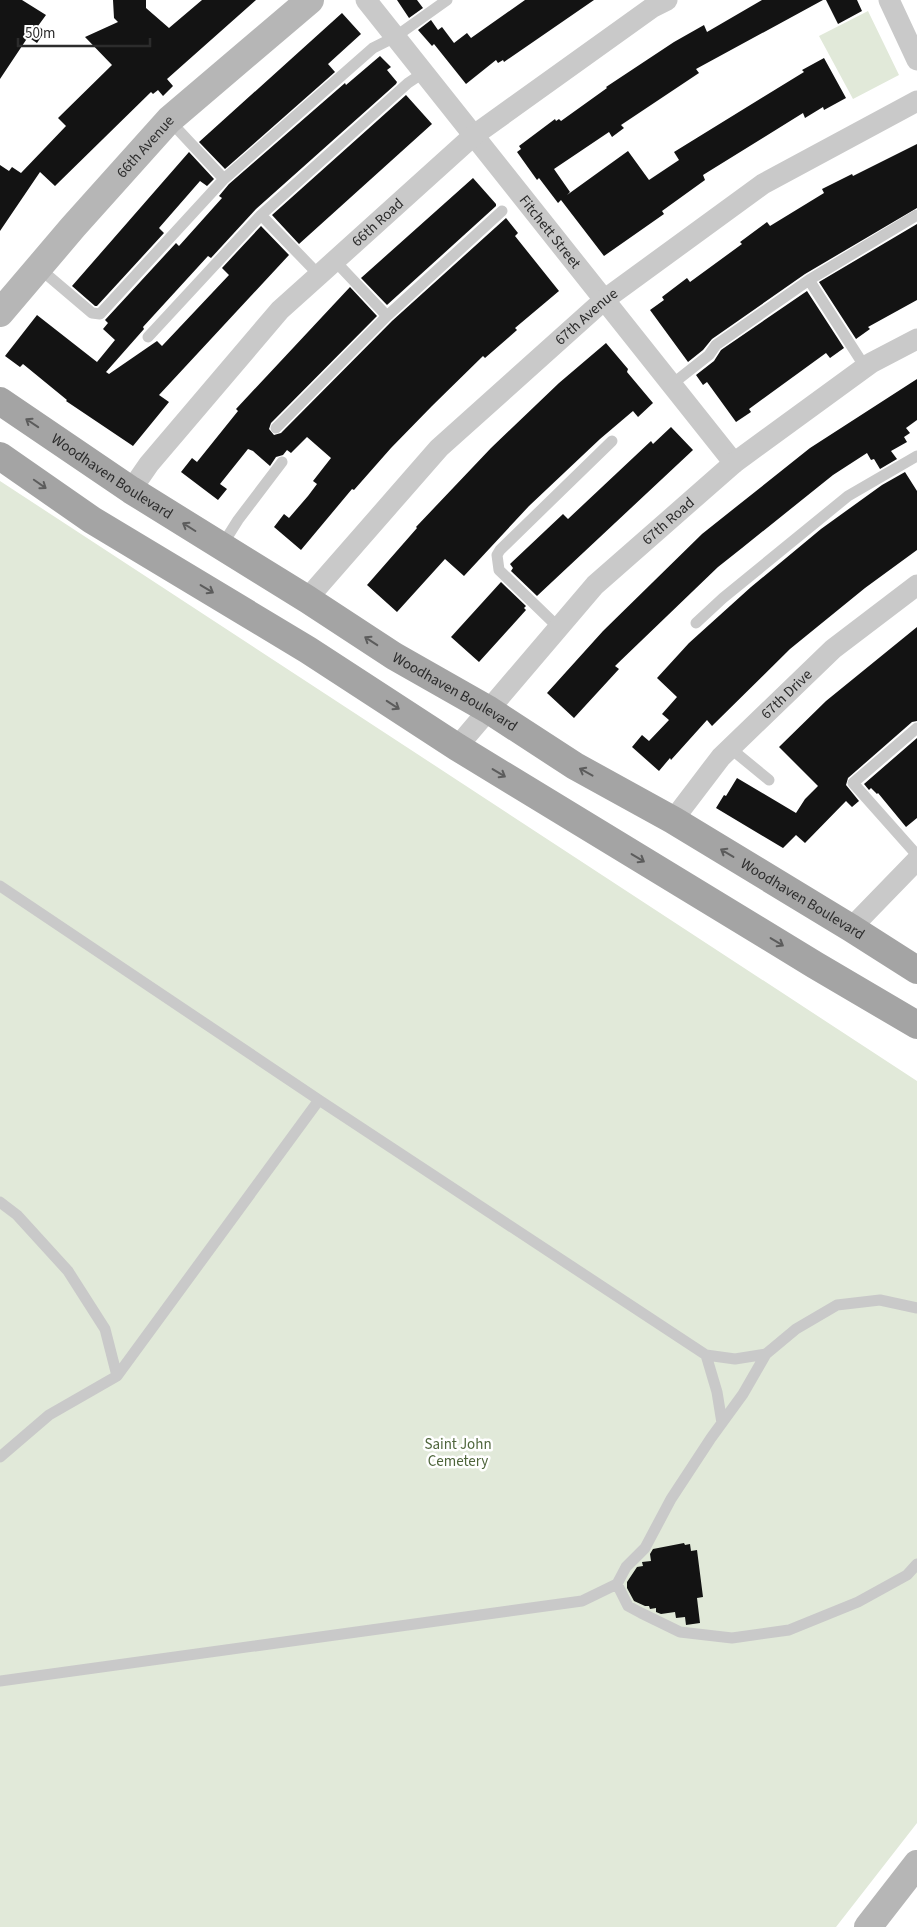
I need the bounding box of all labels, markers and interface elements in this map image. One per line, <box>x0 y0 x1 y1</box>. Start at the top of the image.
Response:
scale bar <box>18 15 150 47</box>
text: 50 m <box>25 23 55 44</box>
street label: 66th Avenue <box>112 111 179 183</box>
street label: Fitchett Street <box>514 191 586 273</box>
street label: 66th Road <box>347 194 408 252</box>
street label: 67th Avenue <box>550 283 622 350</box>
one-way arrow <box>25 418 39 428</box>
street label: Woodhaven Boulevard <box>47 429 177 524</box>
one-way arrow <box>33 479 47 489</box>
street label: 67th Road <box>638 492 699 550</box>
one-way arrow <box>183 521 197 531</box>
one-way arrow <box>200 584 214 594</box>
one-way arrow <box>365 636 379 646</box>
street label: Woodhaven Boulevard <box>388 647 522 737</box>
street label: 67th Drive <box>756 665 817 724</box>
one-way arrow <box>385 700 399 710</box>
one-way arrow <box>579 766 593 776</box>
one-way arrow <box>492 768 506 778</box>
one-way arrow <box>720 847 734 857</box>
one-way arrow <box>630 853 644 863</box>
street label: Woodhaven Boulevard <box>736 853 869 945</box>
one-way arrow <box>769 937 783 947</box>
park label: Saint John Cemetery <box>424 1434 492 1472</box>

